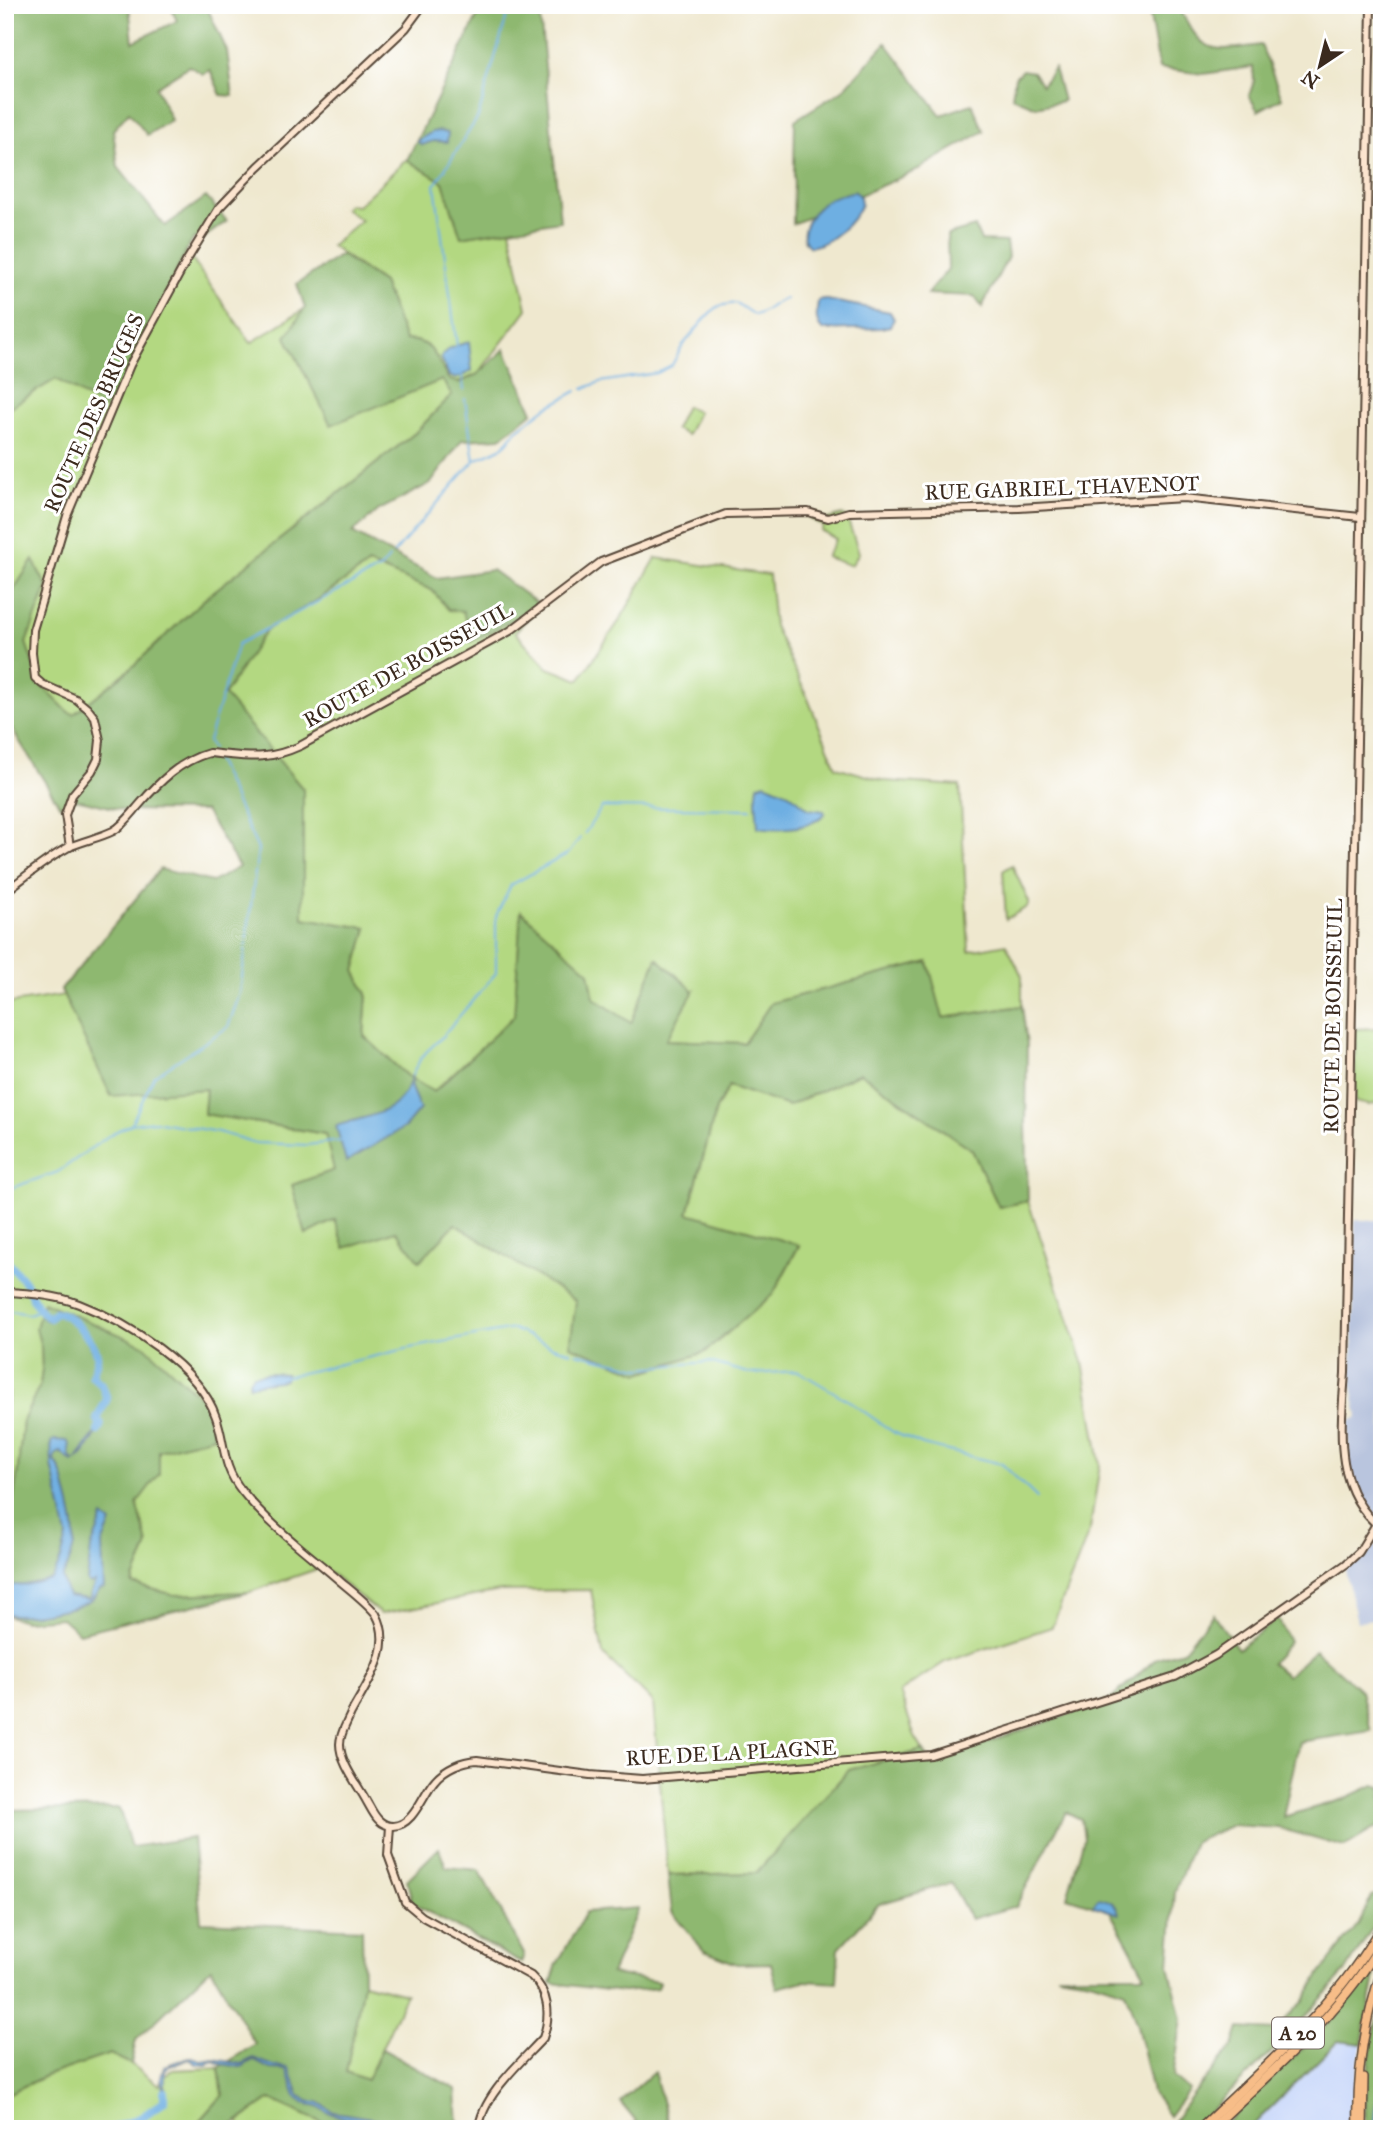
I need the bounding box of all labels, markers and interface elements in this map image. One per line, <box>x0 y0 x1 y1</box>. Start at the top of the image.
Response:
north arrow <box>1286 32 1356 102</box>
text: N <box>1297 65 1324 94</box>
street label: ROUTE DES BRUGES <box>38 309 150 517</box>
street label: RUE GABRIEL THAVENOT <box>924 470 1200 506</box>
street label: ROUTE DE BOISSEUIL <box>299 596 518 733</box>
street label: ROUTE DE BOISSEUIL <box>1318 898 1348 1134</box>
street label: RUE DE LA PLAGNE <box>625 1735 837 1771</box>
road number: A 20 <box>1272 2018 1324 2048</box>

